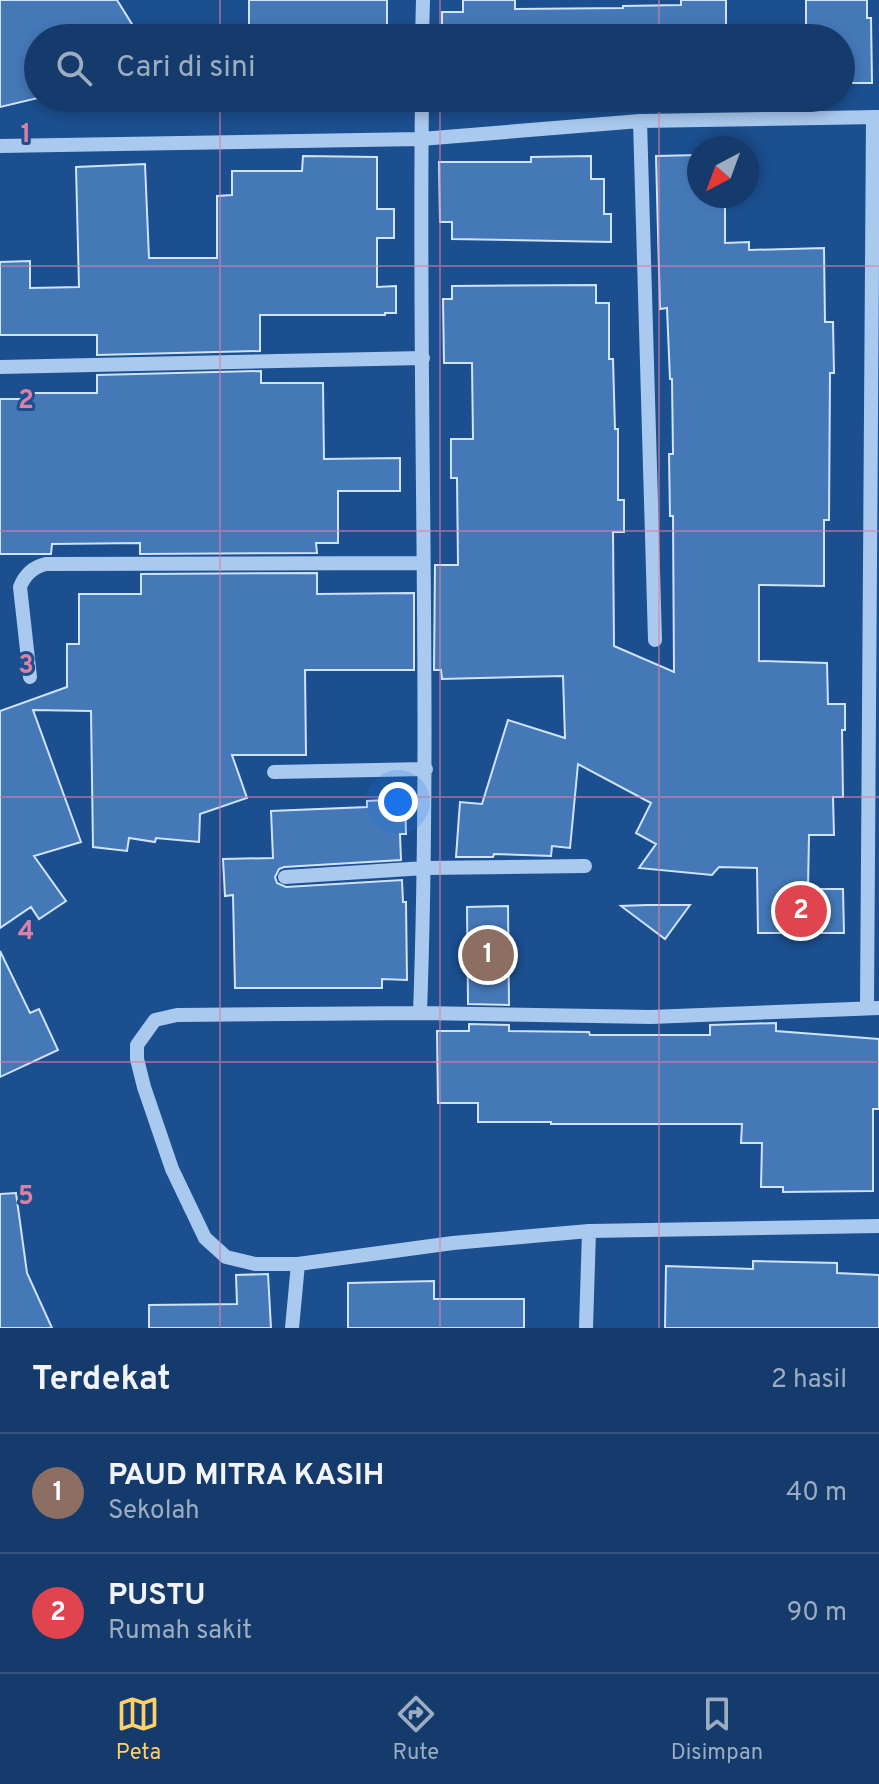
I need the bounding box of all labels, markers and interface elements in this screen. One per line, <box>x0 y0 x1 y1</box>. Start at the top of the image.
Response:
search box <box>24 24 855 112</box>
icon: search <box>52 46 96 90</box>
text: Cari di sini <box>116 50 256 87</box>
text: 1 <box>21 119 31 152</box>
north arrow <box>687 136 759 208</box>
text: 2 <box>18 385 34 418</box>
text: 3 <box>18 650 34 683</box>
your location <box>378 782 418 822</box>
pin: 2 <box>775 881 827 941</box>
text: 4 <box>18 916 34 949</box>
pin: 1 <box>462 925 514 985</box>
text: 5 <box>18 1181 34 1214</box>
text: Terdekat <box>32 1359 171 1402</box>
text: 2 hasil <box>771 1364 847 1397</box>
text: PAUD MITRA KASIH <box>108 1458 384 1495</box>
text: 1 <box>53 1477 63 1510</box>
text: 40 m <box>786 1477 847 1510</box>
text: Sekolah <box>108 1495 200 1528</box>
text: PUSTU <box>108 1578 206 1615</box>
text: 2 <box>50 1597 66 1630</box>
text: 90 m <box>787 1597 847 1630</box>
text: Rumah sakit <box>108 1615 252 1648</box>
tab: Peta <box>116 1692 161 1767</box>
tab: Rute <box>393 1692 439 1767</box>
tab: Disimpan <box>671 1692 763 1767</box>

